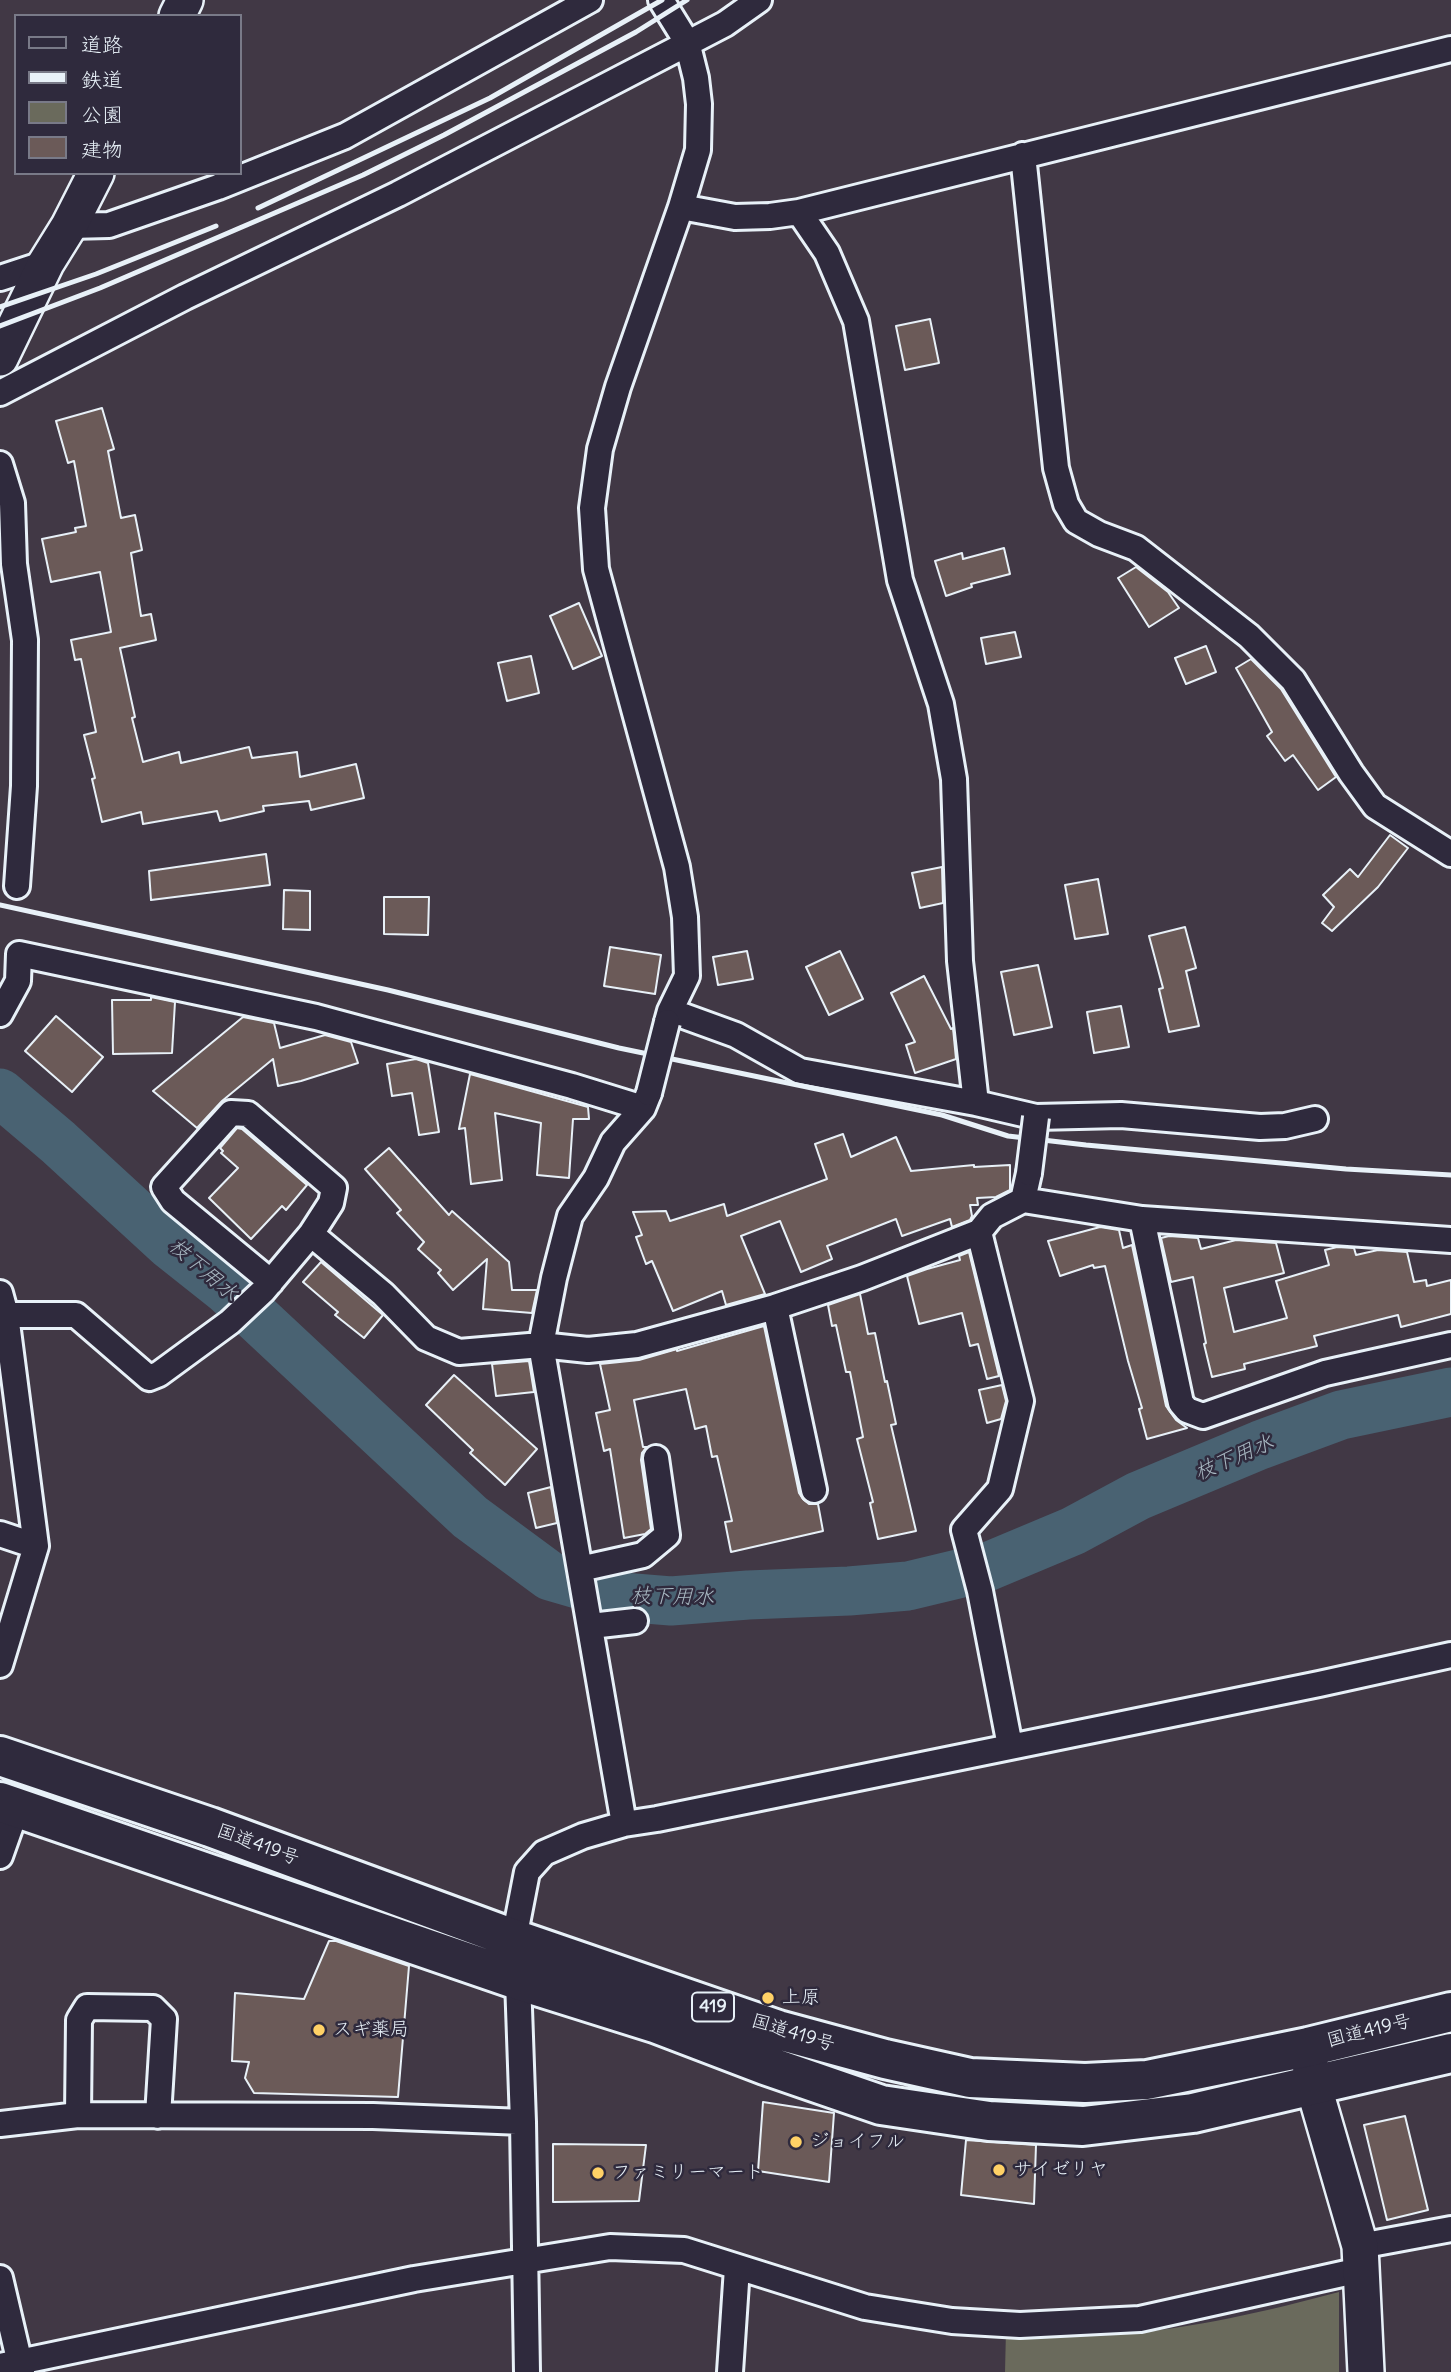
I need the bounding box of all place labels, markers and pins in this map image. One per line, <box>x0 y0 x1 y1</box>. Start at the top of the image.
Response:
place label: 上原 <box>782 1987 820 2009</box>
marker: 上原 <box>760 1990 776 2006</box>
place label: スギ薬局 <box>333 2019 409 2041</box>
marker: スギ薬局 <box>311 2022 327 2038</box>
place label: ジョイフル <box>810 2131 905 2153</box>
marker: ジョイフル <box>788 2134 804 2150</box>
place label: サイゼリヤ <box>1013 2159 1108 2181</box>
place label: ファミリーマート <box>612 2162 764 2184</box>
marker: サイゼリヤ <box>991 2162 1007 2178</box>
marker: ファミリーマート <box>590 2165 606 2181</box>

